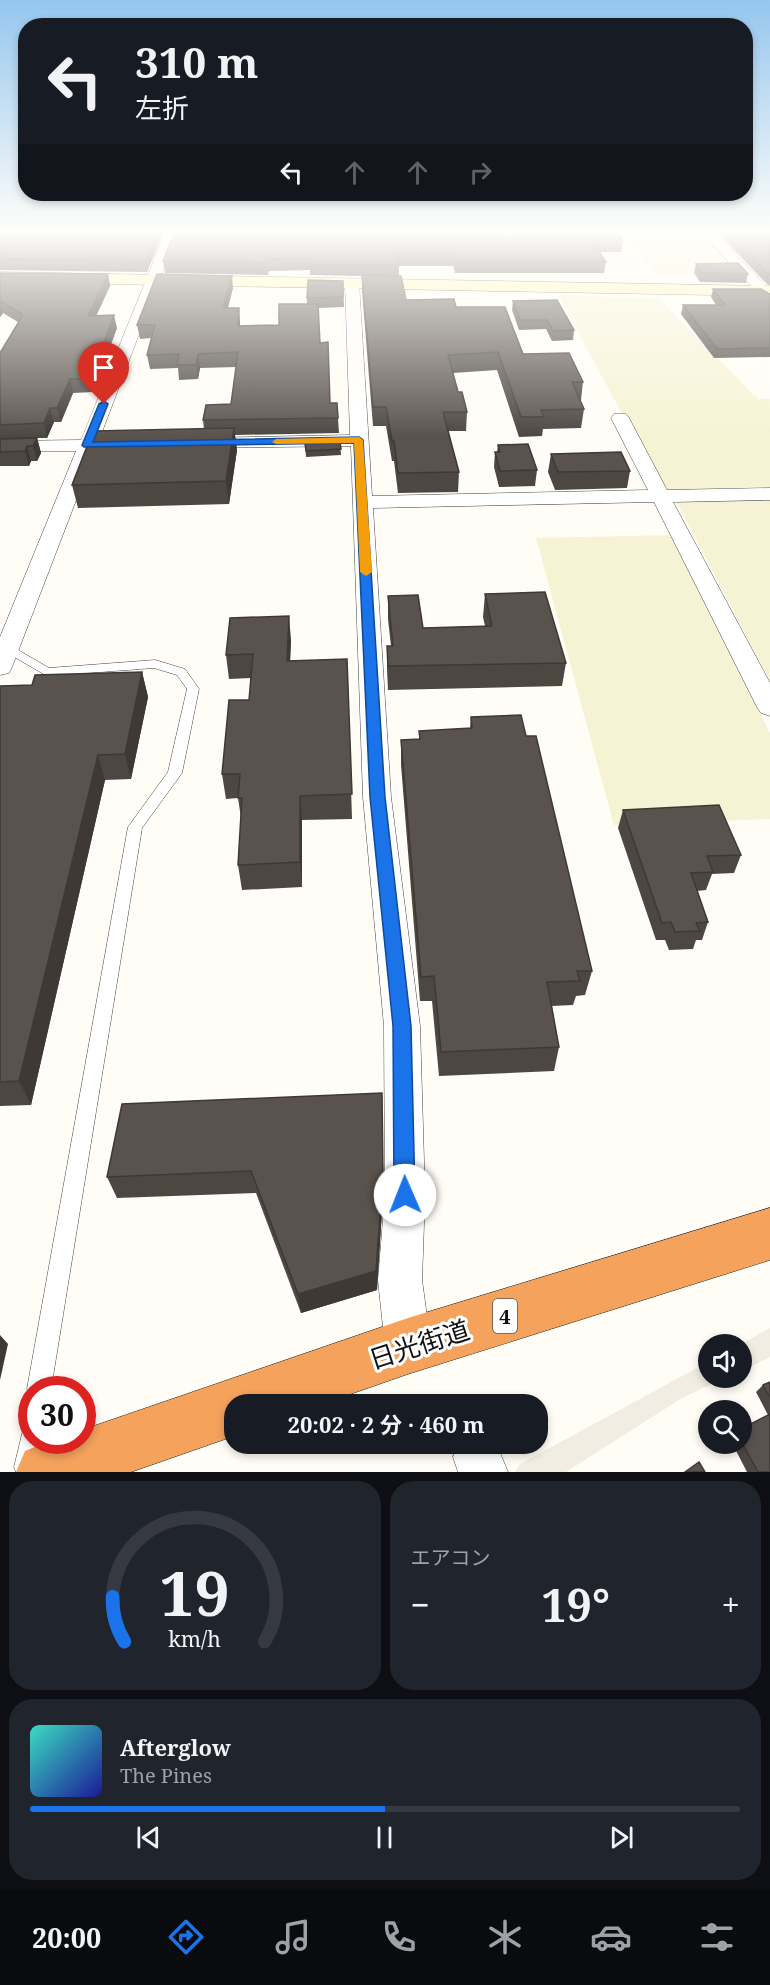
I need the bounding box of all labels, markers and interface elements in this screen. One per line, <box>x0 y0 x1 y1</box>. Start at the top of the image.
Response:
text: 310 m <box>135 33 259 90</box>
icon: left <box>36 42 114 120</box>
text: 左折 <box>135 89 189 126</box>
icon: left <box>275 156 308 189</box>
icon: ahead <box>338 156 371 189</box>
icon: ahead <box>401 156 434 189</box>
icon: right <box>464 156 497 189</box>
pin <box>78 342 129 404</box>
icon: arrive <box>87 351 120 384</box>
position arrow <box>373 1163 437 1227</box>
road number: 4 <box>493 1299 517 1333</box>
street label: 日光街道 <box>364 1311 474 1377</box>
map controls <box>698 1334 752 1454</box>
button: sound <box>698 1334 752 1388</box>
speed limit sign: 30 <box>18 1376 96 1454</box>
button: search <box>698 1400 752 1454</box>
text: 20:02 · 2 分 · 460 m <box>287 1409 485 1439</box>
text: エアコン <box>411 1544 491 1571</box>
text: 19 <box>159 1549 230 1634</box>
text: 19° <box>541 1574 610 1635</box>
text: − <box>411 1582 430 1627</box>
text: + <box>722 1582 740 1627</box>
text: km/h <box>168 1625 221 1654</box>
text: Afterglow <box>120 1732 231 1762</box>
text: The Pines <box>120 1762 212 1789</box>
icon: previous <box>132 1821 165 1854</box>
icon: pause <box>368 1821 401 1854</box>
icon: next <box>605 1821 638 1854</box>
icon: directions <box>165 1916 207 1958</box>
icon: music <box>272 1916 314 1958</box>
icon: phone <box>378 1916 420 1958</box>
icon: climate <box>484 1916 526 1958</box>
icon: car <box>590 1916 632 1958</box>
icon: filters <box>696 1916 738 1958</box>
text: 20:00 <box>32 1919 101 1956</box>

